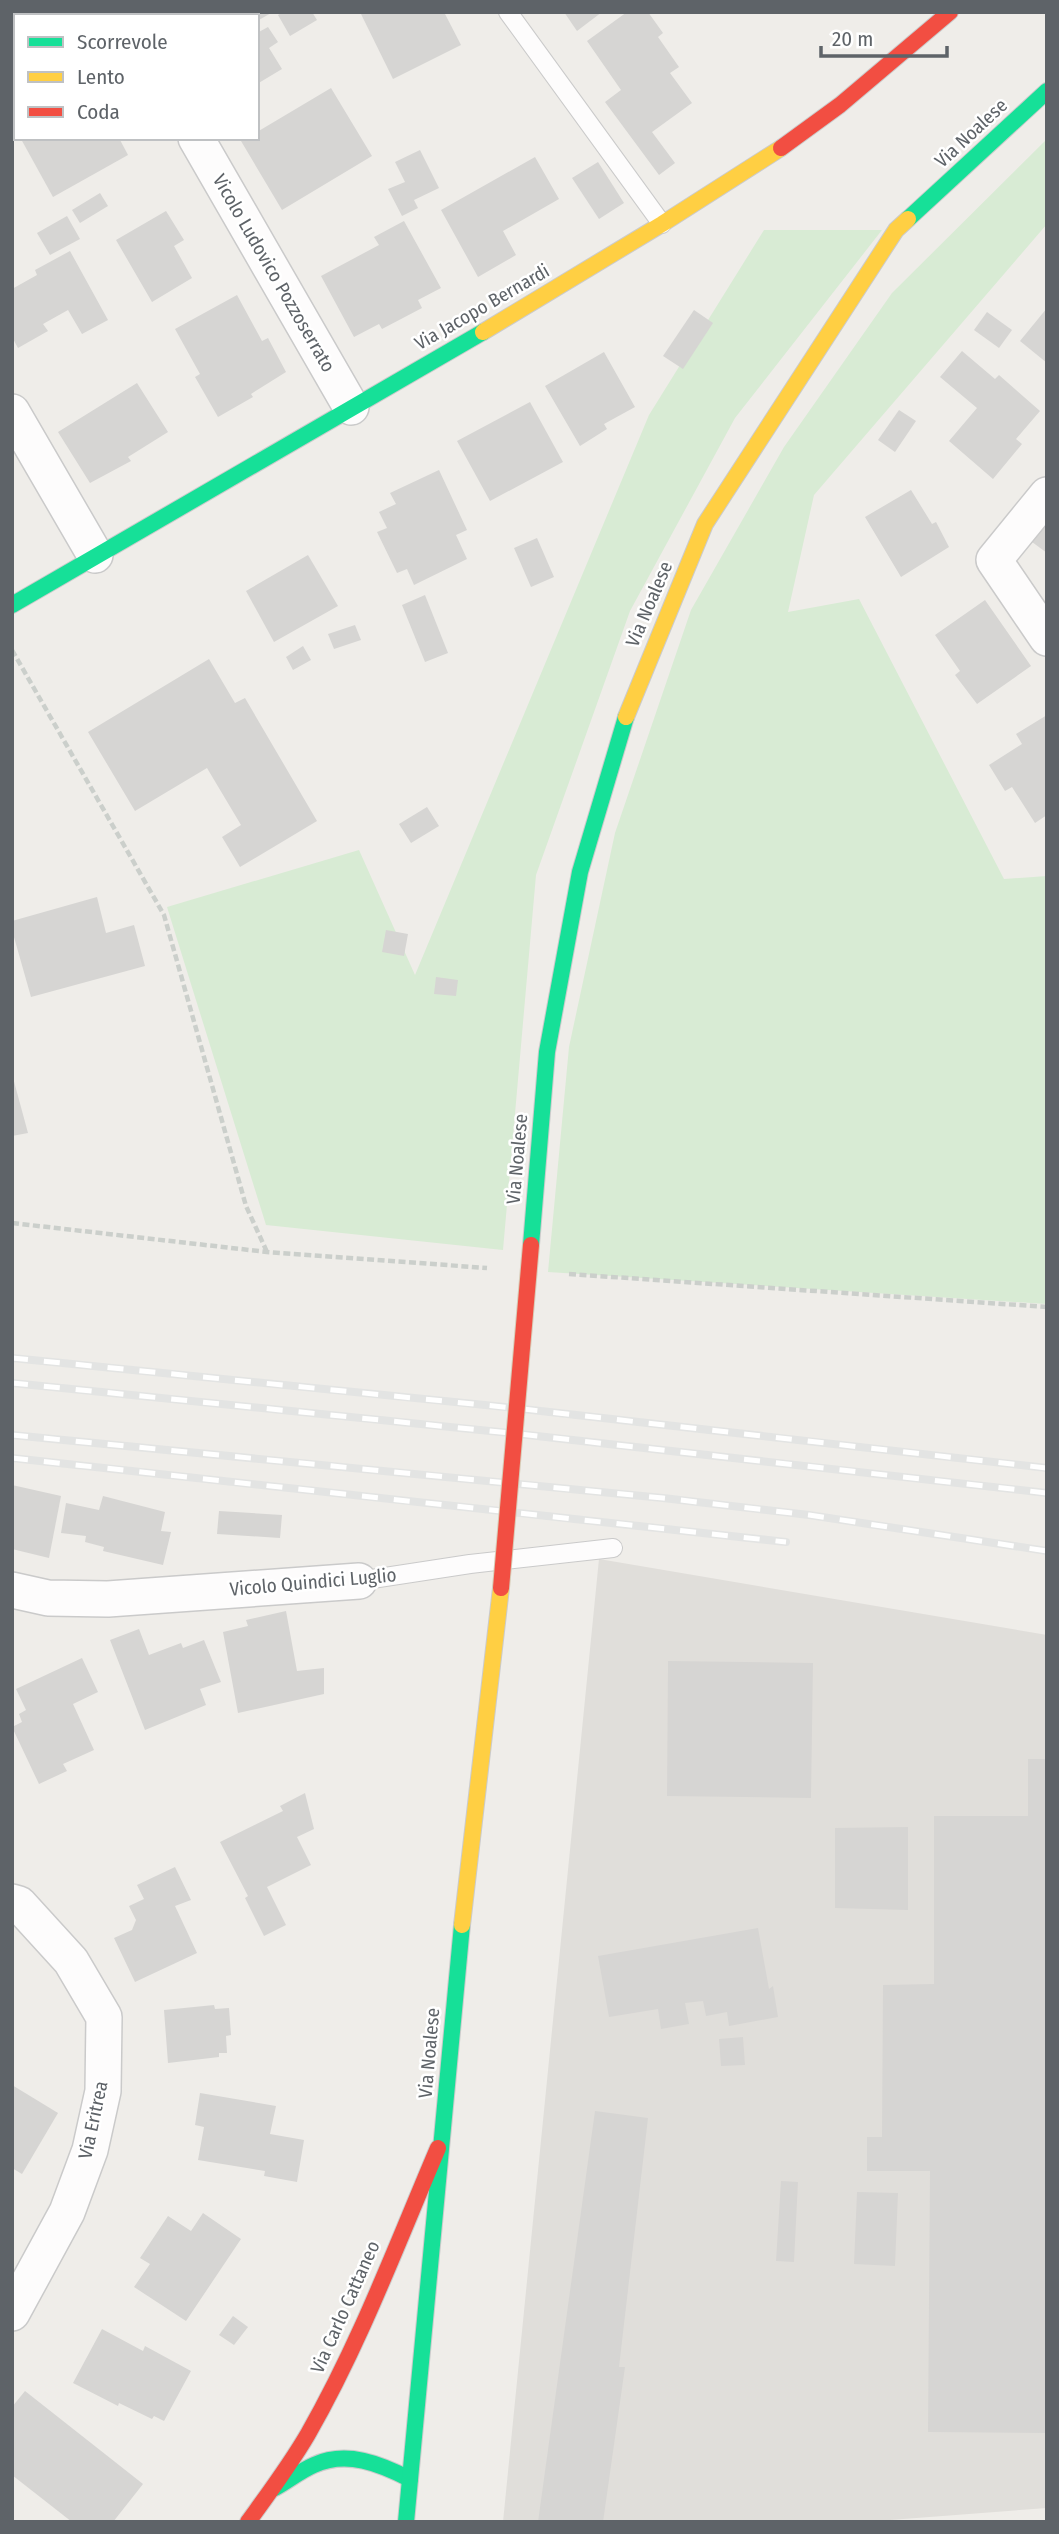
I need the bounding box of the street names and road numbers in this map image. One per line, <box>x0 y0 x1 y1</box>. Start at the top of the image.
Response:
street label: Via Noalese <box>930 94 1012 172</box>
street label: Vicolo Ludovico Pozzoserrato <box>208 170 340 376</box>
street label: Via Jacopo Bernardi <box>410 259 554 355</box>
street label: Via Noalese <box>621 558 677 650</box>
street label: Via Noalese <box>502 1113 532 1205</box>
street label: Vicolo Quindici Luglio <box>229 1563 397 1601</box>
street label: Via Noalese <box>414 2007 444 2099</box>
street label: Via Eritrea <box>74 2079 112 2161</box>
street label: Via Carlo Cattaneo <box>305 2237 385 2377</box>

